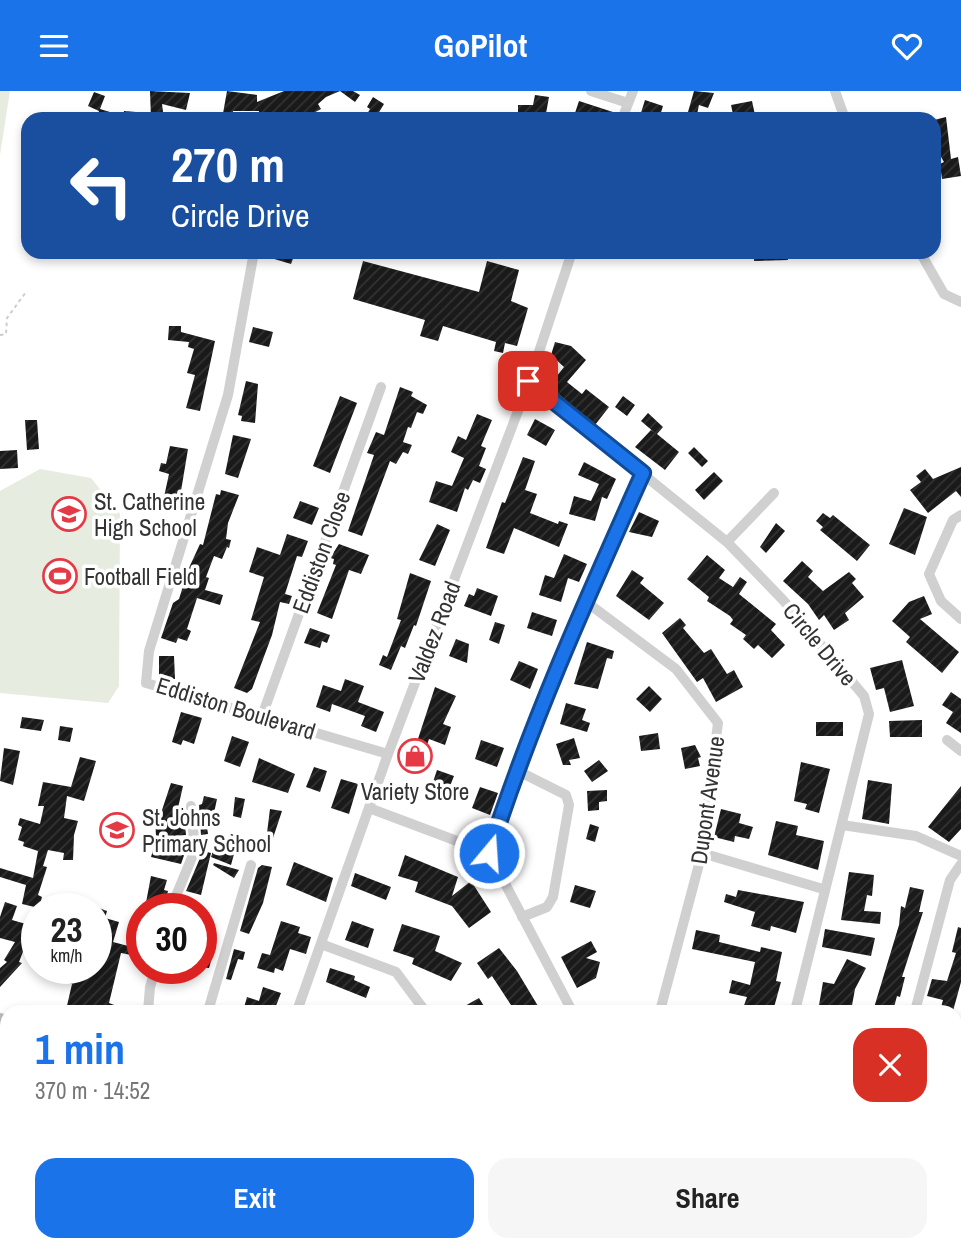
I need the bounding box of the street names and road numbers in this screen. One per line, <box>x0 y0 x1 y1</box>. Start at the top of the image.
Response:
street label: Eddiston Close <box>285 487 357 617</box>
street label: Valdez Road <box>400 577 468 687</box>
street label: Circle Drive <box>776 596 864 692</box>
street label: Eddiston Boulevard <box>153 669 319 747</box>
street label: Dupont Avenue <box>683 734 731 866</box>

